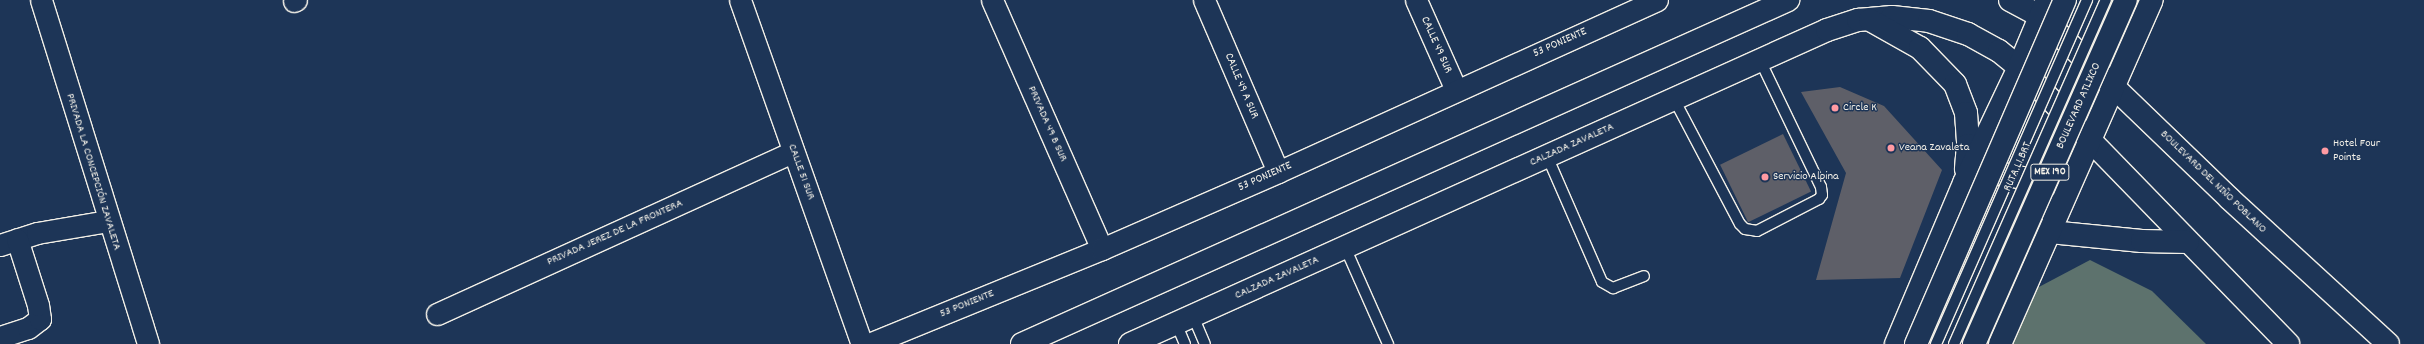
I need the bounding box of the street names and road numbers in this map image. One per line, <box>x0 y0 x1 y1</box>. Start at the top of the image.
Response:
street label: CALLE 49 SUR <box>1417 14 1455 76</box>
street label: 53 PONIENTE <box>1531 25 1589 61</box>
street label: CALLE 49 A SUR <box>1221 51 1261 121</box>
street label: BOULEVARD ATLIXCO <box>2054 61 2104 151</box>
street label: PRIVADA 49 B SUR <box>1024 84 1070 164</box>
street label: PRIVADA LA CONCEPCIÓN ZAVALETA <box>62 92 124 252</box>
street label: CALZADA ZAVALETA <box>1528 120 1616 170</box>
street label: BOULEVARD DEL NIÑO POBLANO <box>2157 127 2269 237</box>
street label: RUTA L1 BRT <box>2001 140 2035 194</box>
street label: CALLE 51 SUR <box>784 142 818 202</box>
street label: 53 PONIENTE <box>1236 159 1294 195</box>
road number: MEX 190 <box>2030 163 2070 181</box>
street label: PRIVADA JEREZ DE LA FRONTERA <box>545 196 685 270</box>
street label: CALZADA ZAVALETA <box>1233 253 1321 303</box>
street label: 53 PONIENTE <box>938 287 996 321</box>

